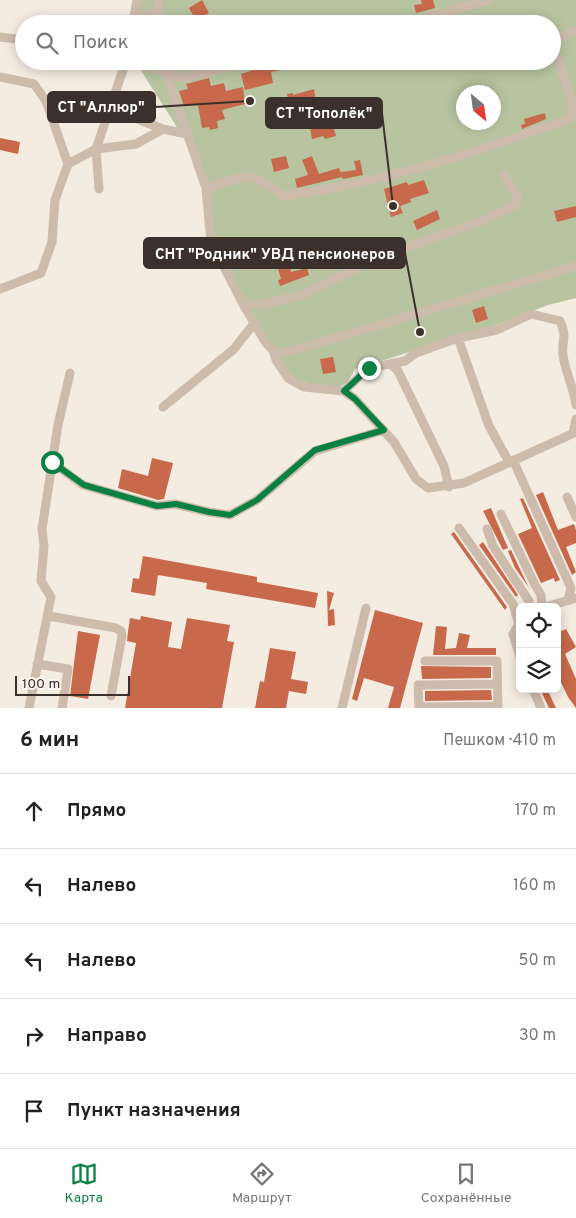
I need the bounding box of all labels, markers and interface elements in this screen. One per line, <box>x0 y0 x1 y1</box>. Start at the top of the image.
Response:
search box <box>15 15 561 70</box>
icon: search <box>33 29 61 57</box>
text: Поиск <box>73 31 129 55</box>
north arrow <box>456 85 501 130</box>
callout: СТ "Аллюр" <box>48 92 155 122</box>
callout: СТ "Тополёк" <box>266 98 382 128</box>
text: СТ "Аллюр" <box>57 99 145 118</box>
text: СТ "Тополёк" <box>276 105 372 124</box>
callout: СНТ "Родник" УВД пенсионеров <box>144 238 405 268</box>
text: СНТ "Родник" УВД пенсионеров <box>155 246 395 265</box>
route end <box>358 357 381 380</box>
route start <box>41 451 64 474</box>
map controls <box>516 603 561 693</box>
button: locate <box>516 603 561 648</box>
button: layers <box>516 648 561 693</box>
scale bar <box>15 673 130 696</box>
text: 100 m <box>22 676 60 693</box>
text: 6 мин <box>20 727 79 754</box>
text: Пешком · 410 m <box>443 731 556 751</box>
icon: ahead <box>20 797 48 825</box>
text: Прямо <box>67 799 126 823</box>
text: 170 m <box>515 801 556 821</box>
icon: left <box>20 872 48 900</box>
text: Налево <box>67 874 136 898</box>
text: 160 m <box>513 876 556 896</box>
icon: left <box>20 947 48 975</box>
text: Налево <box>67 949 136 973</box>
text: 50 m <box>519 951 556 971</box>
icon: right <box>20 1022 48 1050</box>
text: Направо <box>67 1024 147 1048</box>
text: 30 m <box>519 1026 556 1046</box>
icon: arrive <box>20 1097 48 1125</box>
text: Пункт назначения <box>67 1099 241 1123</box>
tab: Карта <box>65 1160 103 1207</box>
tab: Маршрут <box>232 1160 292 1207</box>
tab: Сохранённые <box>421 1160 511 1207</box>

